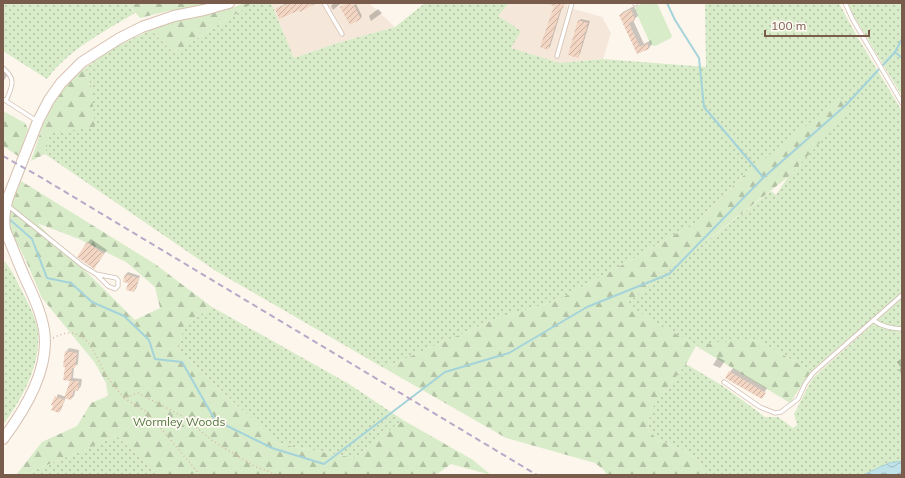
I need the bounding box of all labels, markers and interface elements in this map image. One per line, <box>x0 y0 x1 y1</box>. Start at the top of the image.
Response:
scale bar <box>765 12 869 38</box>
text: 100 m <box>771 18 806 33</box>
park label: Wormley Woods <box>133 414 225 429</box>

